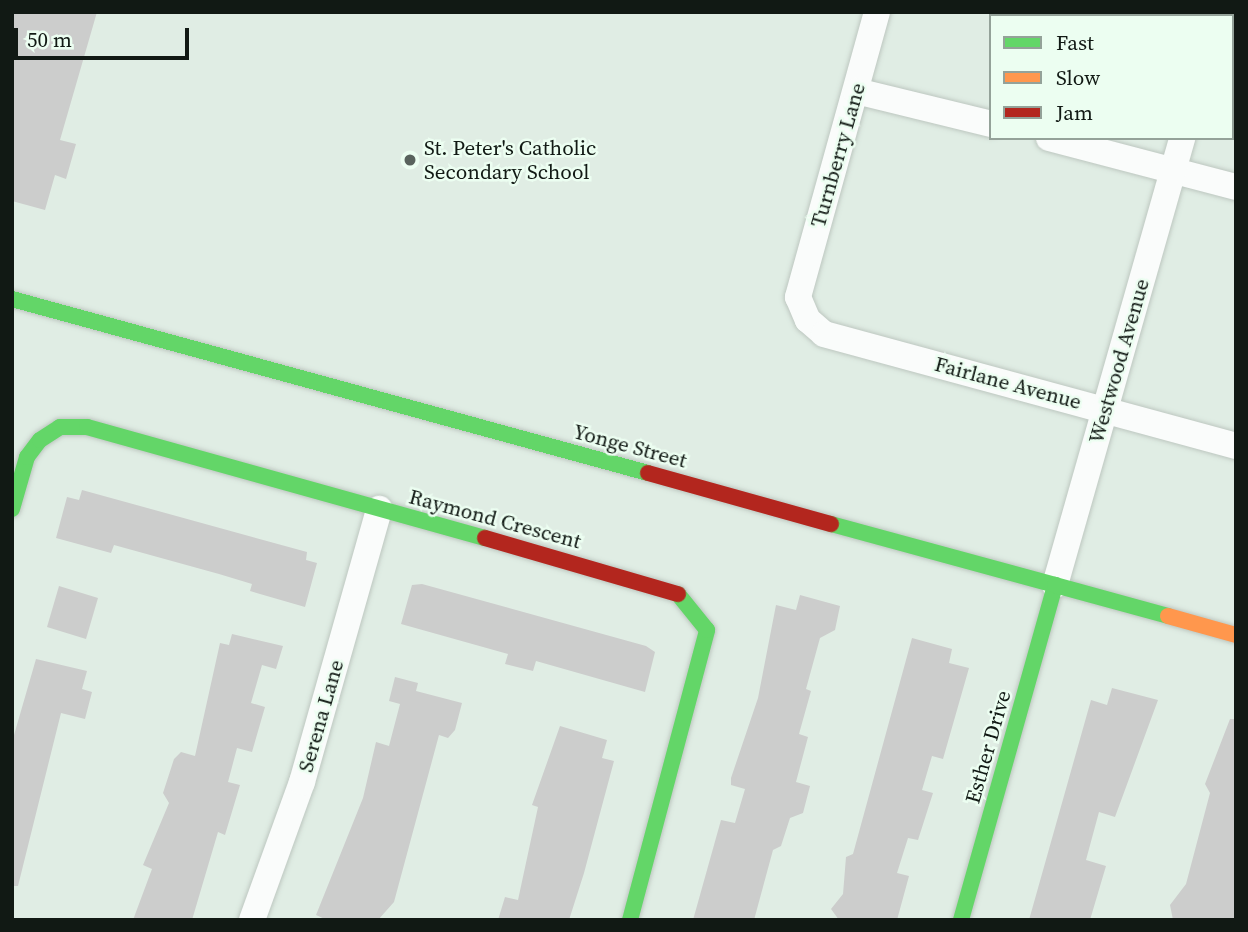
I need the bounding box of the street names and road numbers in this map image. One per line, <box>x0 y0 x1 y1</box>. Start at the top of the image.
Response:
street label: Turnberry Lane <box>805 80 871 230</box>
street label: Westwood Avenue <box>1083 276 1155 446</box>
street label: Fairlane Avenue <box>932 351 1084 415</box>
street label: Yonge Street <box>571 419 689 473</box>
street label: Raymond Crescent <box>406 484 584 554</box>
street label: Serena Lane <box>293 657 349 775</box>
street label: Esther Drive <box>960 688 1016 806</box>

